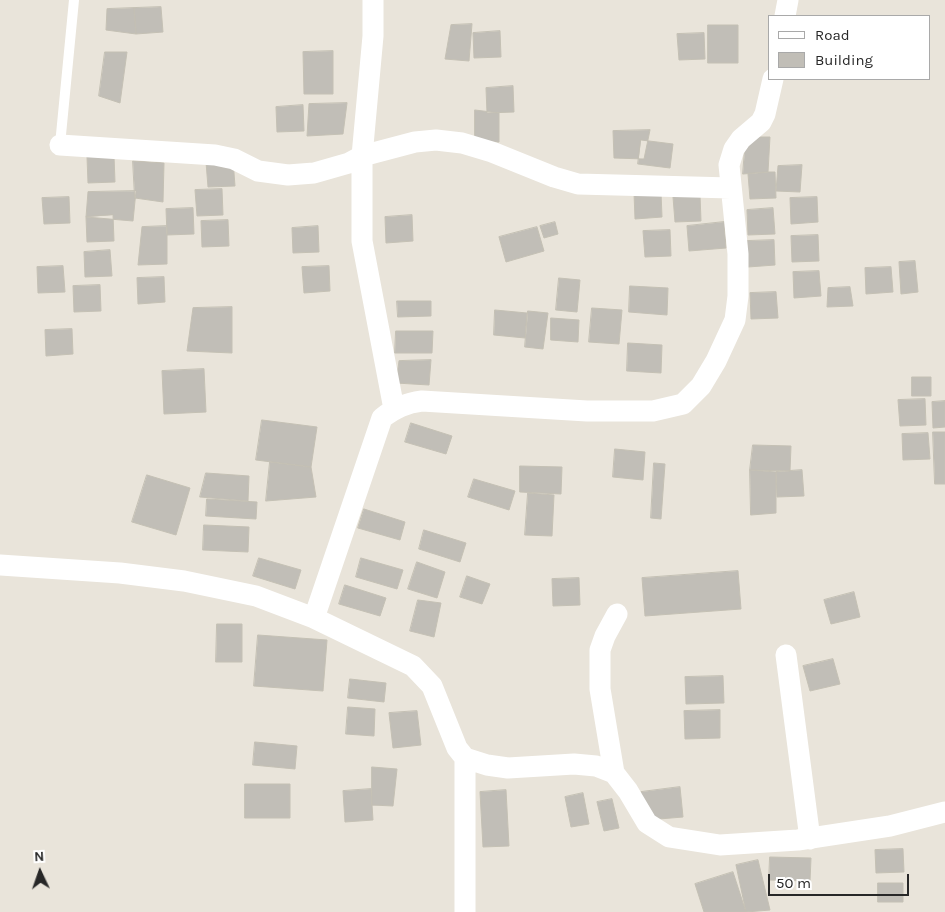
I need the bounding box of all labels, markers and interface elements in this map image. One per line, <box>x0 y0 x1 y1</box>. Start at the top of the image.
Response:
legend <box>768 15 930 80</box>
text: Road <box>815 26 850 44</box>
text: Building <box>815 51 873 69</box>
north arrow <box>15 847 65 897</box>
text: N <box>34 848 45 865</box>
scale bar <box>770 864 911 896</box>
text: 50 m <box>776 874 811 892</box>

